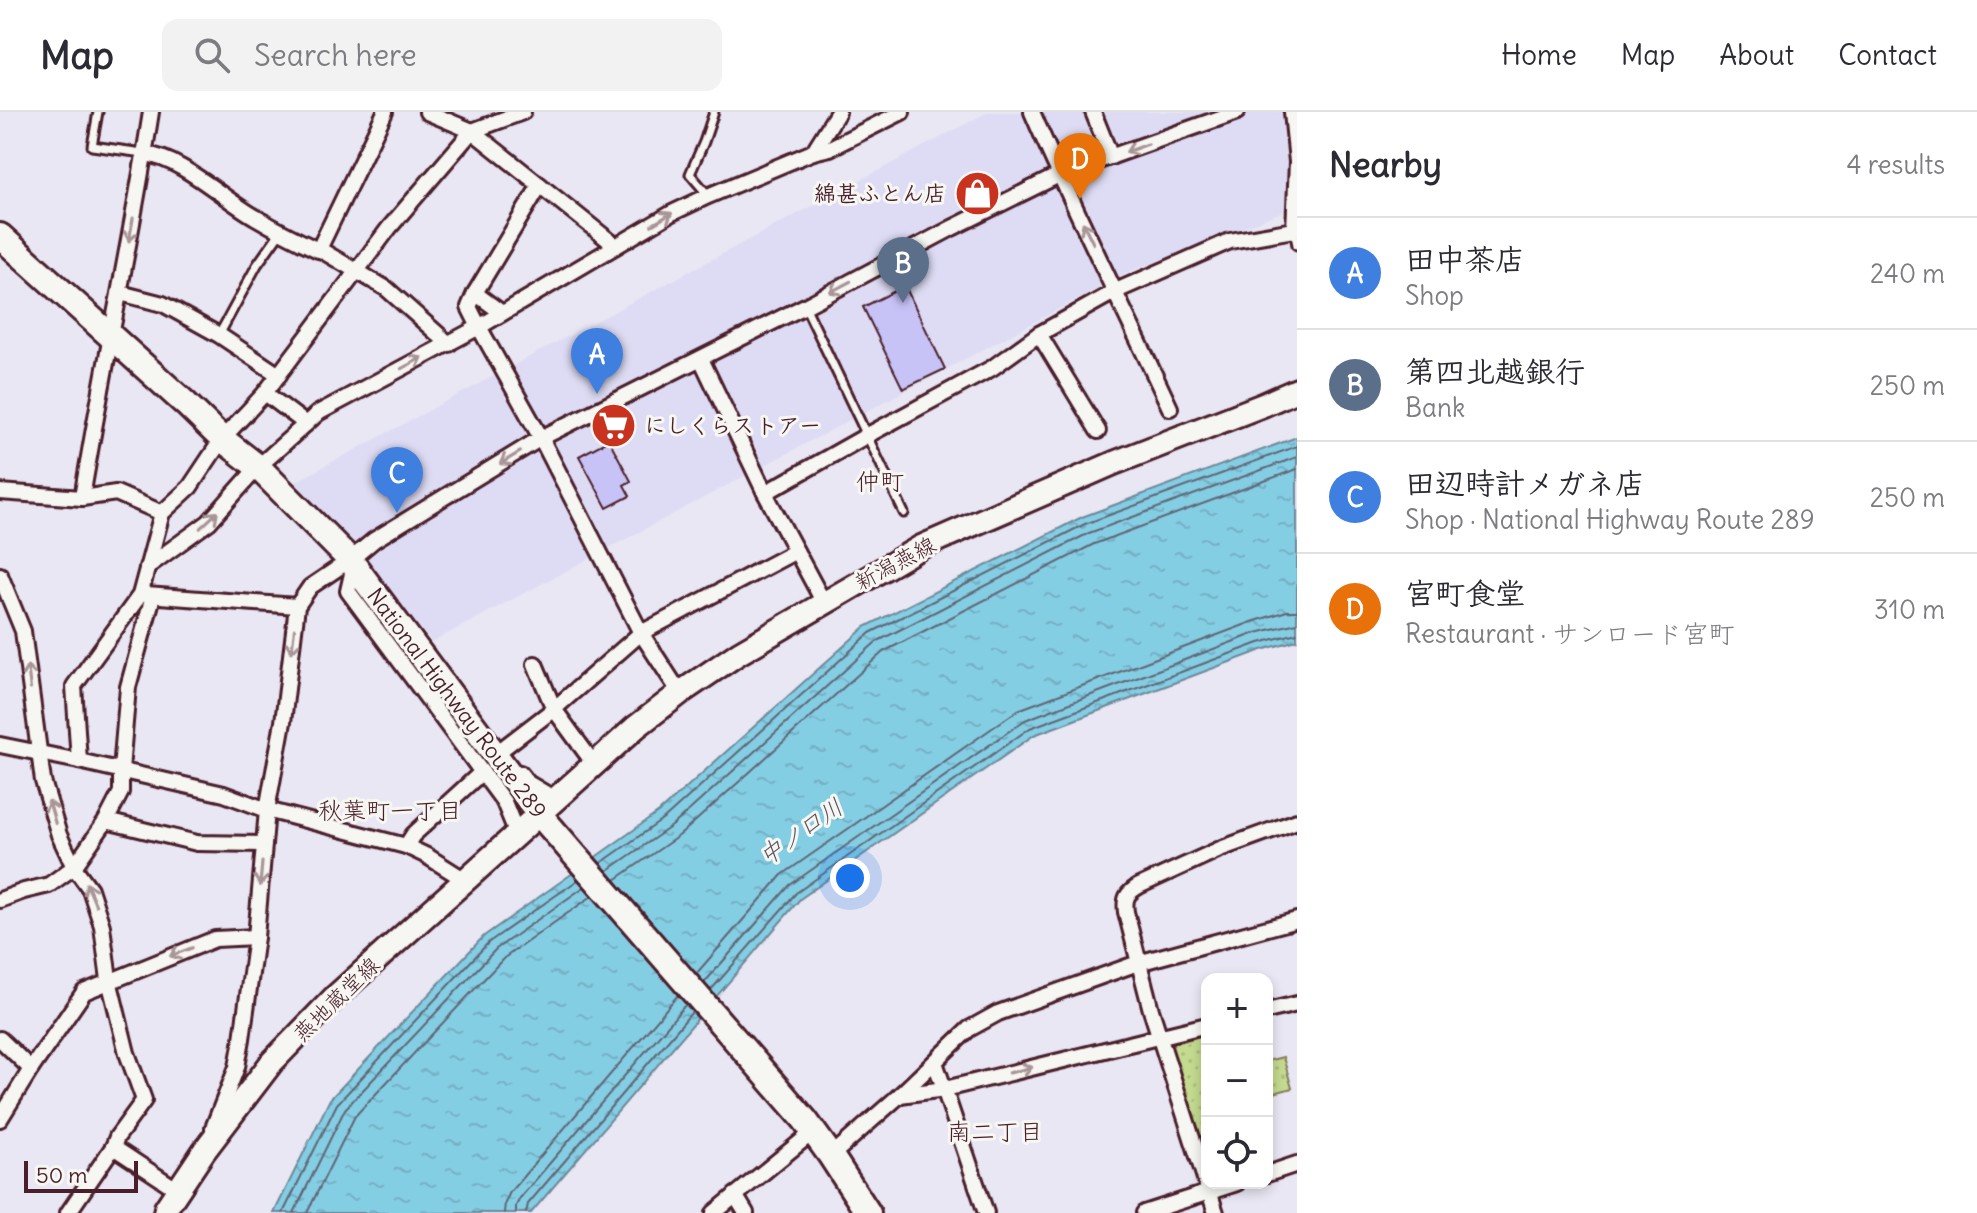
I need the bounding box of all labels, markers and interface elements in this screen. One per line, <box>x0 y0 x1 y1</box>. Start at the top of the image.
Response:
search box <box>162 19 722 91</box>
text: Map <box>40 32 114 79</box>
icon: search <box>190 33 234 77</box>
text: Search here <box>254 36 417 74</box>
text: Home <box>1501 37 1577 73</box>
text: Map <box>1621 37 1675 73</box>
text: About <box>1719 37 1794 73</box>
text: Contact <box>1838 37 1937 73</box>
pin: D <box>1054 133 1106 199</box>
one-way arrow <box>1125 142 1150 156</box>
text: Nearby <box>1329 143 1442 186</box>
text: 4 results <box>1847 148 1945 181</box>
shop icon: 綿甚ふとん店 <box>953 169 1001 217</box>
place label: 綿甚ふとん店 <box>814 179 946 207</box>
one-way arrow <box>650 211 673 227</box>
one-way arrow <box>122 217 137 243</box>
one-way arrow <box>1080 222 1095 246</box>
pin: B <box>877 237 929 303</box>
text: 田中茶店 <box>1405 240 1525 278</box>
text: A <box>1347 257 1363 290</box>
text: 240 m <box>1870 257 1945 290</box>
text: Shop <box>1405 279 1464 312</box>
one-way arrow <box>829 280 853 296</box>
pin: A <box>571 328 623 394</box>
text: 第四北越銀行 <box>1405 352 1585 390</box>
one-way arrow <box>400 354 424 370</box>
text: B <box>1346 369 1364 402</box>
text: 250 m <box>1870 369 1945 402</box>
text: Bank <box>1405 391 1465 424</box>
supermarket icon: にしくらストアー <box>589 401 637 449</box>
place label: にしくらストアー <box>644 411 821 439</box>
pin: C <box>371 447 423 513</box>
one-way arrow <box>499 450 522 466</box>
text: 田辺時計メガネ店 <box>1405 464 1645 502</box>
district label: 仲町 <box>856 466 904 496</box>
text: C <box>1346 481 1364 514</box>
text: 250 m <box>1870 481 1945 514</box>
text: Shop · National Highway Route 289 <box>1405 503 1815 536</box>
one-way arrow <box>199 511 219 530</box>
street label: 新潟燕線 <box>850 530 940 596</box>
text: 宮町食堂 <box>1405 574 1525 612</box>
street label: National Highway Route 289 <box>361 582 553 824</box>
text: D <box>1346 593 1364 626</box>
text: 310 m <box>1874 593 1945 626</box>
text: Restaurant · サンロード宮町 <box>1405 617 1734 650</box>
one-way arrow <box>285 628 300 653</box>
one-way arrow <box>21 665 36 690</box>
water label: 中ノ口川 <box>753 791 848 871</box>
district label: 秋葉町一丁目 <box>318 795 462 825</box>
one-way arrow <box>44 800 58 825</box>
your location <box>830 858 870 898</box>
one-way arrow <box>254 860 269 887</box>
one-way arrow <box>82 883 97 907</box>
one-way arrow <box>169 946 194 960</box>
street label: 燕地蔵堂線 <box>287 951 385 1047</box>
map controls <box>1201 973 1273 1189</box>
button: + <box>1201 973 1273 1045</box>
button: − <box>1201 1045 1273 1117</box>
one-way arrow <box>1008 1062 1034 1077</box>
district label: 南二丁目 <box>947 1116 1043 1146</box>
button: locate <box>1201 1117 1273 1189</box>
scale bar <box>24 1157 138 1193</box>
text: 50 m <box>36 1161 88 1189</box>

